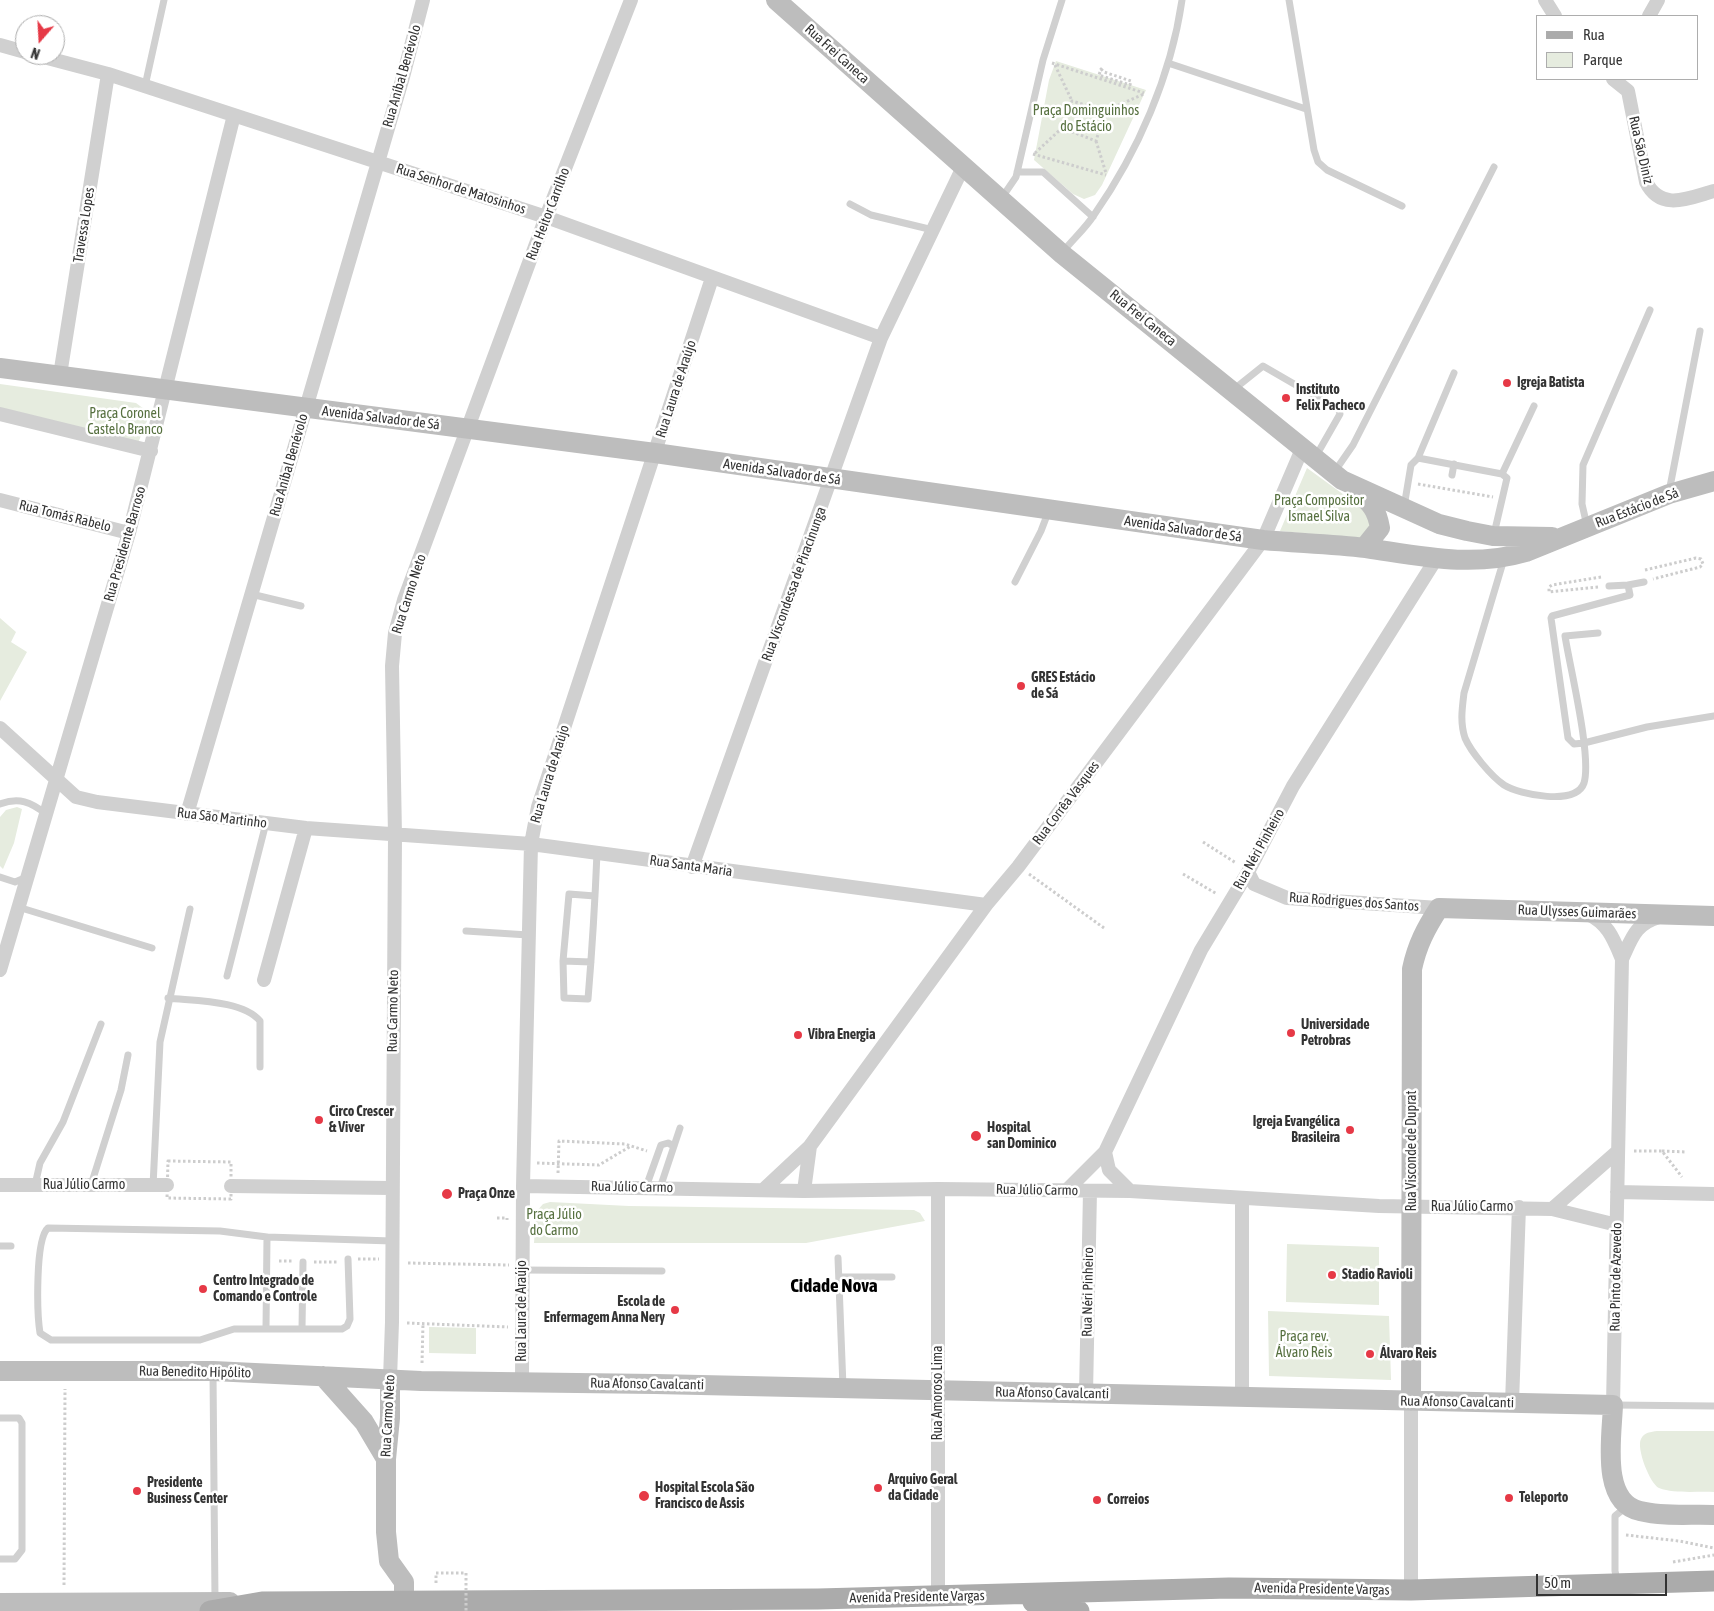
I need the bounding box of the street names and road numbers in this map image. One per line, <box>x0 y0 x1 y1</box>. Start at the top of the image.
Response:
street label: Rua Frei Caneca <box>801 21 873 87</box>
street label: Rua Aníbal Benévolo <box>379 23 425 129</box>
street label: Rua São Diniz <box>1625 114 1657 186</box>
street label: Rua Senhor de Matosinhos <box>394 160 528 218</box>
street label: Rua Heitor Carrilho <box>523 165 573 263</box>
street label: Travessa Lopes <box>70 186 98 264</box>
street label: Rua Frei Caneca <box>1106 286 1180 350</box>
street label: Rua Laura de Araújo <box>652 338 700 440</box>
street label: Avenida Salvador de Sá <box>321 402 441 434</box>
street label: Rua Aníbal Benévolo <box>266 412 312 518</box>
street label: Avenida Salvador de Sá <box>722 455 842 489</box>
street label: Rua Presidente Barroso <box>101 484 149 604</box>
street label: Rua Estácio de Sá <box>1593 484 1681 532</box>
street label: Rua Tomás Rabelo <box>17 496 113 536</box>
street label: Rua Viscondessa de Piracinunga <box>758 504 830 664</box>
street label: Avenida Salvador de Sá <box>1123 512 1243 546</box>
street label: Rua Carmo Neto <box>388 552 430 636</box>
street label: Rua Laura de Araújo <box>527 723 573 825</box>
street label: Rua Corrêa Vasques <box>1029 758 1103 848</box>
street label: Rua São Martinho <box>176 804 268 832</box>
street label: Rua Néri Pinheiro <box>1230 806 1288 892</box>
street label: Rua Santa Maria <box>648 852 734 880</box>
street label: Rua Rodrigues dos Santos <box>1288 889 1420 915</box>
street label: Rua Ulysses Guimarães <box>1517 902 1637 922</box>
street label: Rua Carmo Neto <box>384 969 402 1053</box>
street label: Rua Visconde de Duprat <box>1404 1090 1420 1212</box>
street label: Rua Júlio Carmo <box>43 1177 125 1193</box>
street label: Rua Júlio Carmo <box>591 1178 673 1196</box>
street label: Rua Júlio Carmo <box>996 1181 1078 1199</box>
street label: Rua Júlio Carmo <box>1431 1199 1513 1215</box>
street label: Rua Pinto de Azevedo <box>1607 1222 1625 1332</box>
street label: Rua Néri Pinheiro <box>1079 1247 1097 1337</box>
street label: Rua Laura de Araújo <box>514 1260 530 1362</box>
street label: Rua Amoroso Lima <box>930 1345 946 1441</box>
street label: Rua Benedito Hipólito <box>139 1363 251 1381</box>
street label: Rua Carmo Neto <box>377 1374 399 1458</box>
street label: Rua Afonso Cavalcanti <box>590 1375 704 1393</box>
street label: Rua Afonso Cavalcanti <box>995 1384 1109 1402</box>
street label: Rua Afonso Cavalcanti <box>1400 1393 1514 1411</box>
street label: Avenida Presidente Vargas <box>1254 1579 1390 1599</box>
street label: Avenida Presidente Vargas <box>849 1587 985 1607</box>

